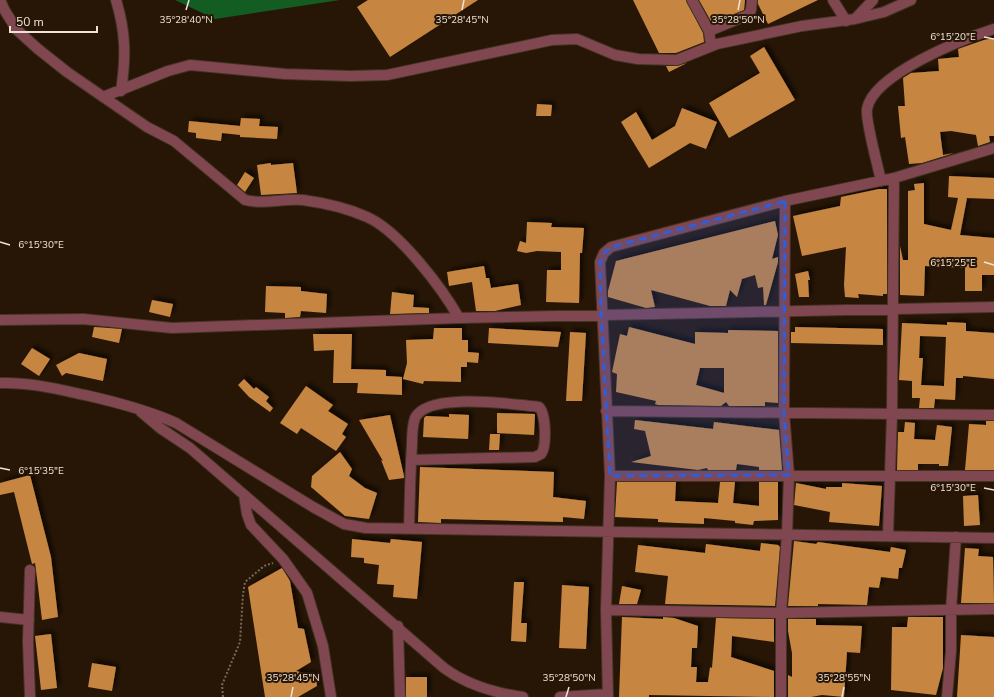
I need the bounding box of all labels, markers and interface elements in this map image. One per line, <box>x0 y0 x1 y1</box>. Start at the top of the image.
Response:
scale bar <box>10 8 97 34</box>
text: 35°28'40"N <box>159 13 213 27</box>
text: 35°28'45"N <box>435 13 489 27</box>
text: 35°28'50"N <box>711 13 765 27</box>
text: 50 m <box>16 14 44 30</box>
text: 6°15'20"E <box>930 30 976 44</box>
text: 6°15'30"E <box>18 238 64 252</box>
text: 6°15'25"E <box>930 256 976 270</box>
text: 6°15'35"E <box>18 464 64 478</box>
text: 6°15'30"E <box>930 481 976 495</box>
text: 35°28'45"N <box>266 671 320 685</box>
text: 35°28'50"N <box>542 671 596 685</box>
text: 35°28'55"N <box>817 671 871 685</box>

